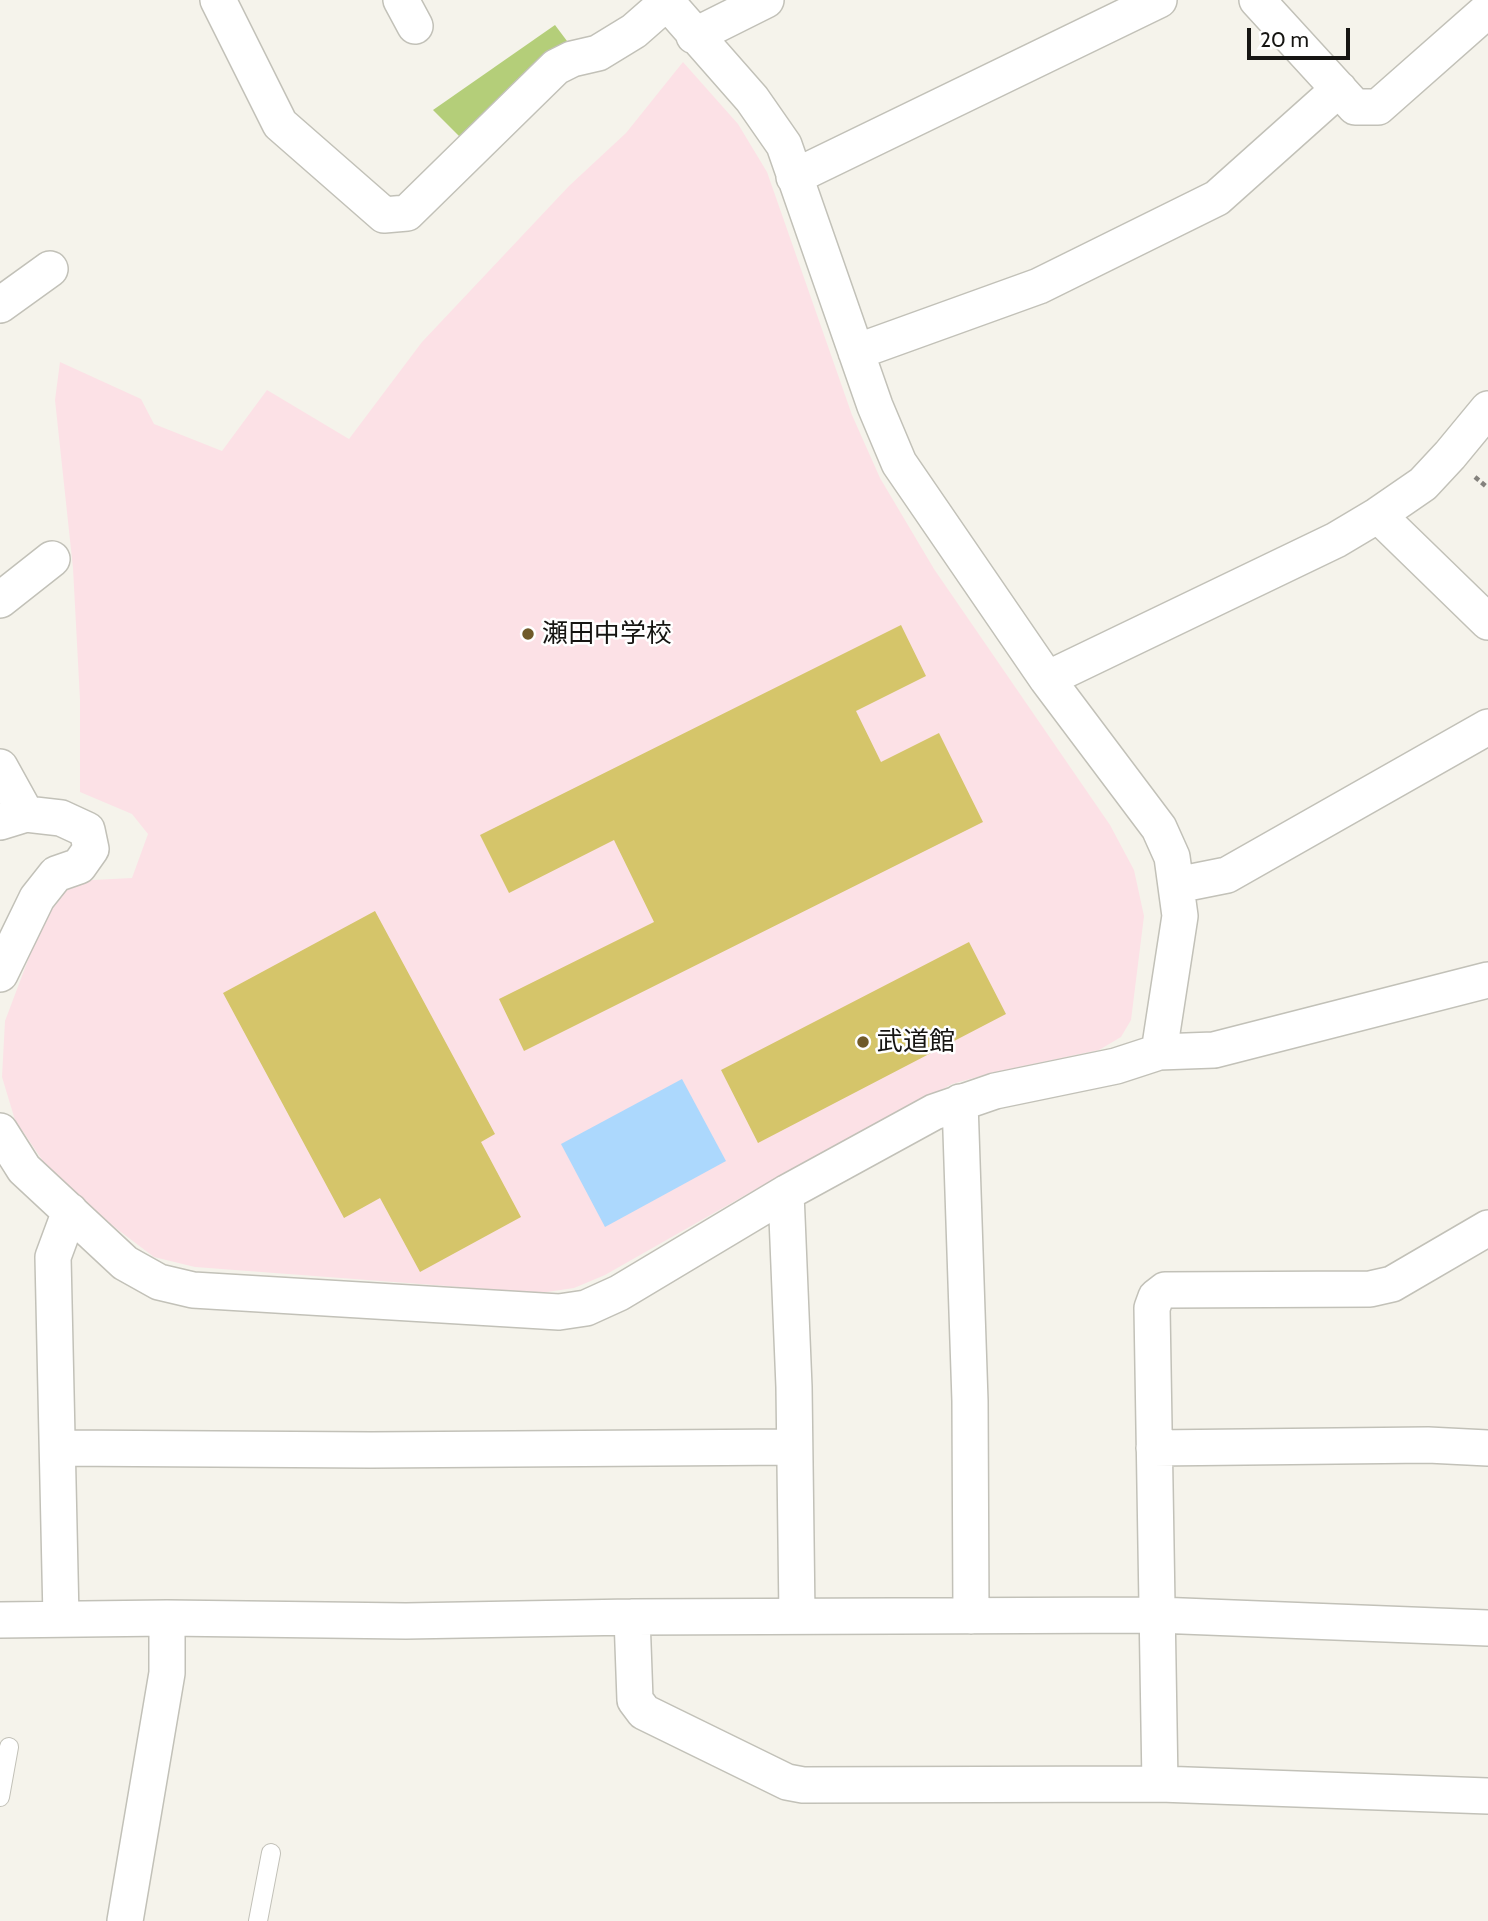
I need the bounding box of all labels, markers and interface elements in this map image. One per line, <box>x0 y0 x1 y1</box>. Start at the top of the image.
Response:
scale bar <box>1250 14 1353 58</box>
text: 20 m <box>1260 27 1309 52</box>
place label: 瀬田中学校 <box>542 618 672 650</box>
marker: 瀬田中学校 <box>520 626 536 642</box>
place label: 武道館 <box>877 1026 955 1058</box>
marker: 武道館 <box>855 1034 871 1050</box>

